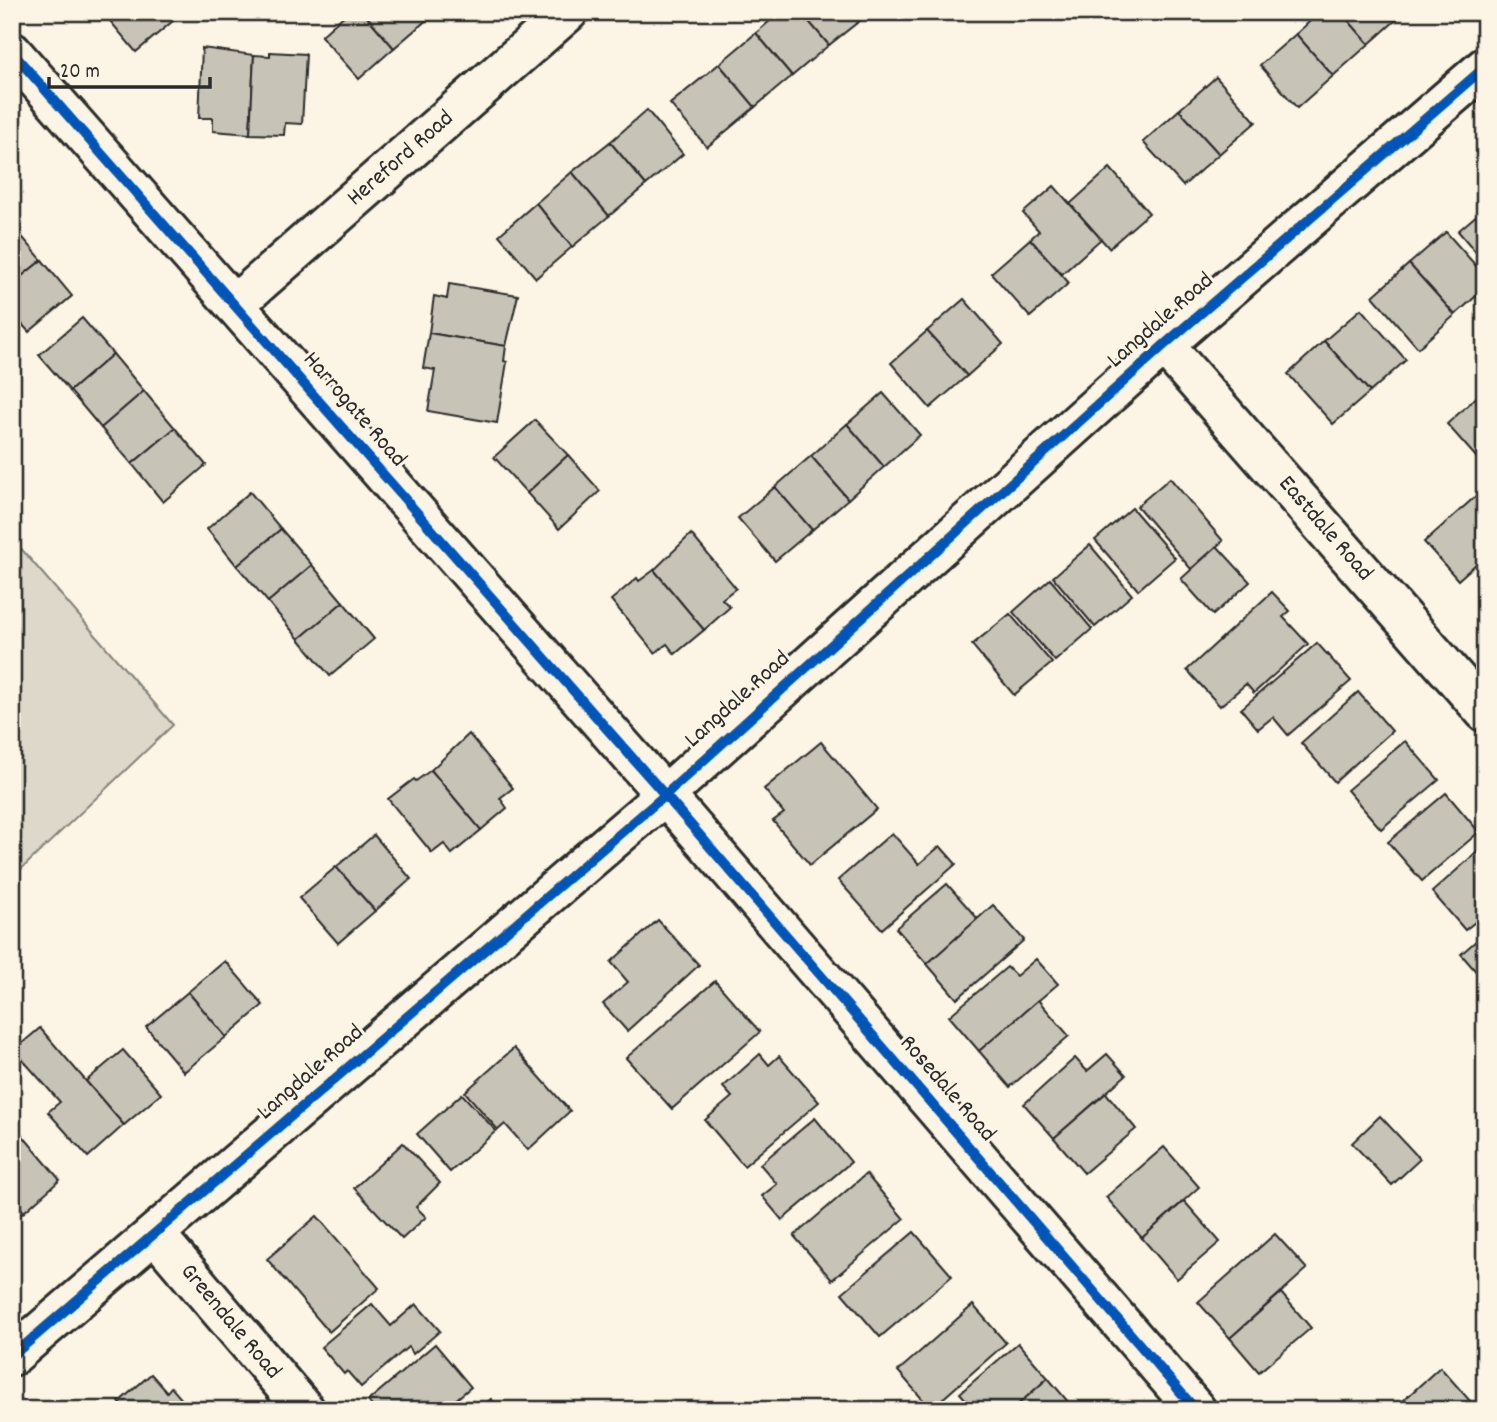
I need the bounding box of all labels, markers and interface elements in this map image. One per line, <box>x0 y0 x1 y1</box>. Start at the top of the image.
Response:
scale bar <box>49 46 210 90</box>
text: 20 m <box>60 58 100 88</box>
street label: Hereford Road <box>340 103 462 215</box>
street label: Langdale Road <box>1100 265 1222 377</box>
street label: Harrogate Road <box>294 345 414 475</box>
street label: Eastdale Road <box>1269 469 1381 589</box>
street label: Langdale Road <box>678 643 798 757</box>
street label: Langdale Road <box>250 1017 372 1129</box>
street label: Rosedale Road <box>891 1028 1003 1150</box>
street label: Greendale Road <box>171 1257 289 1387</box>

